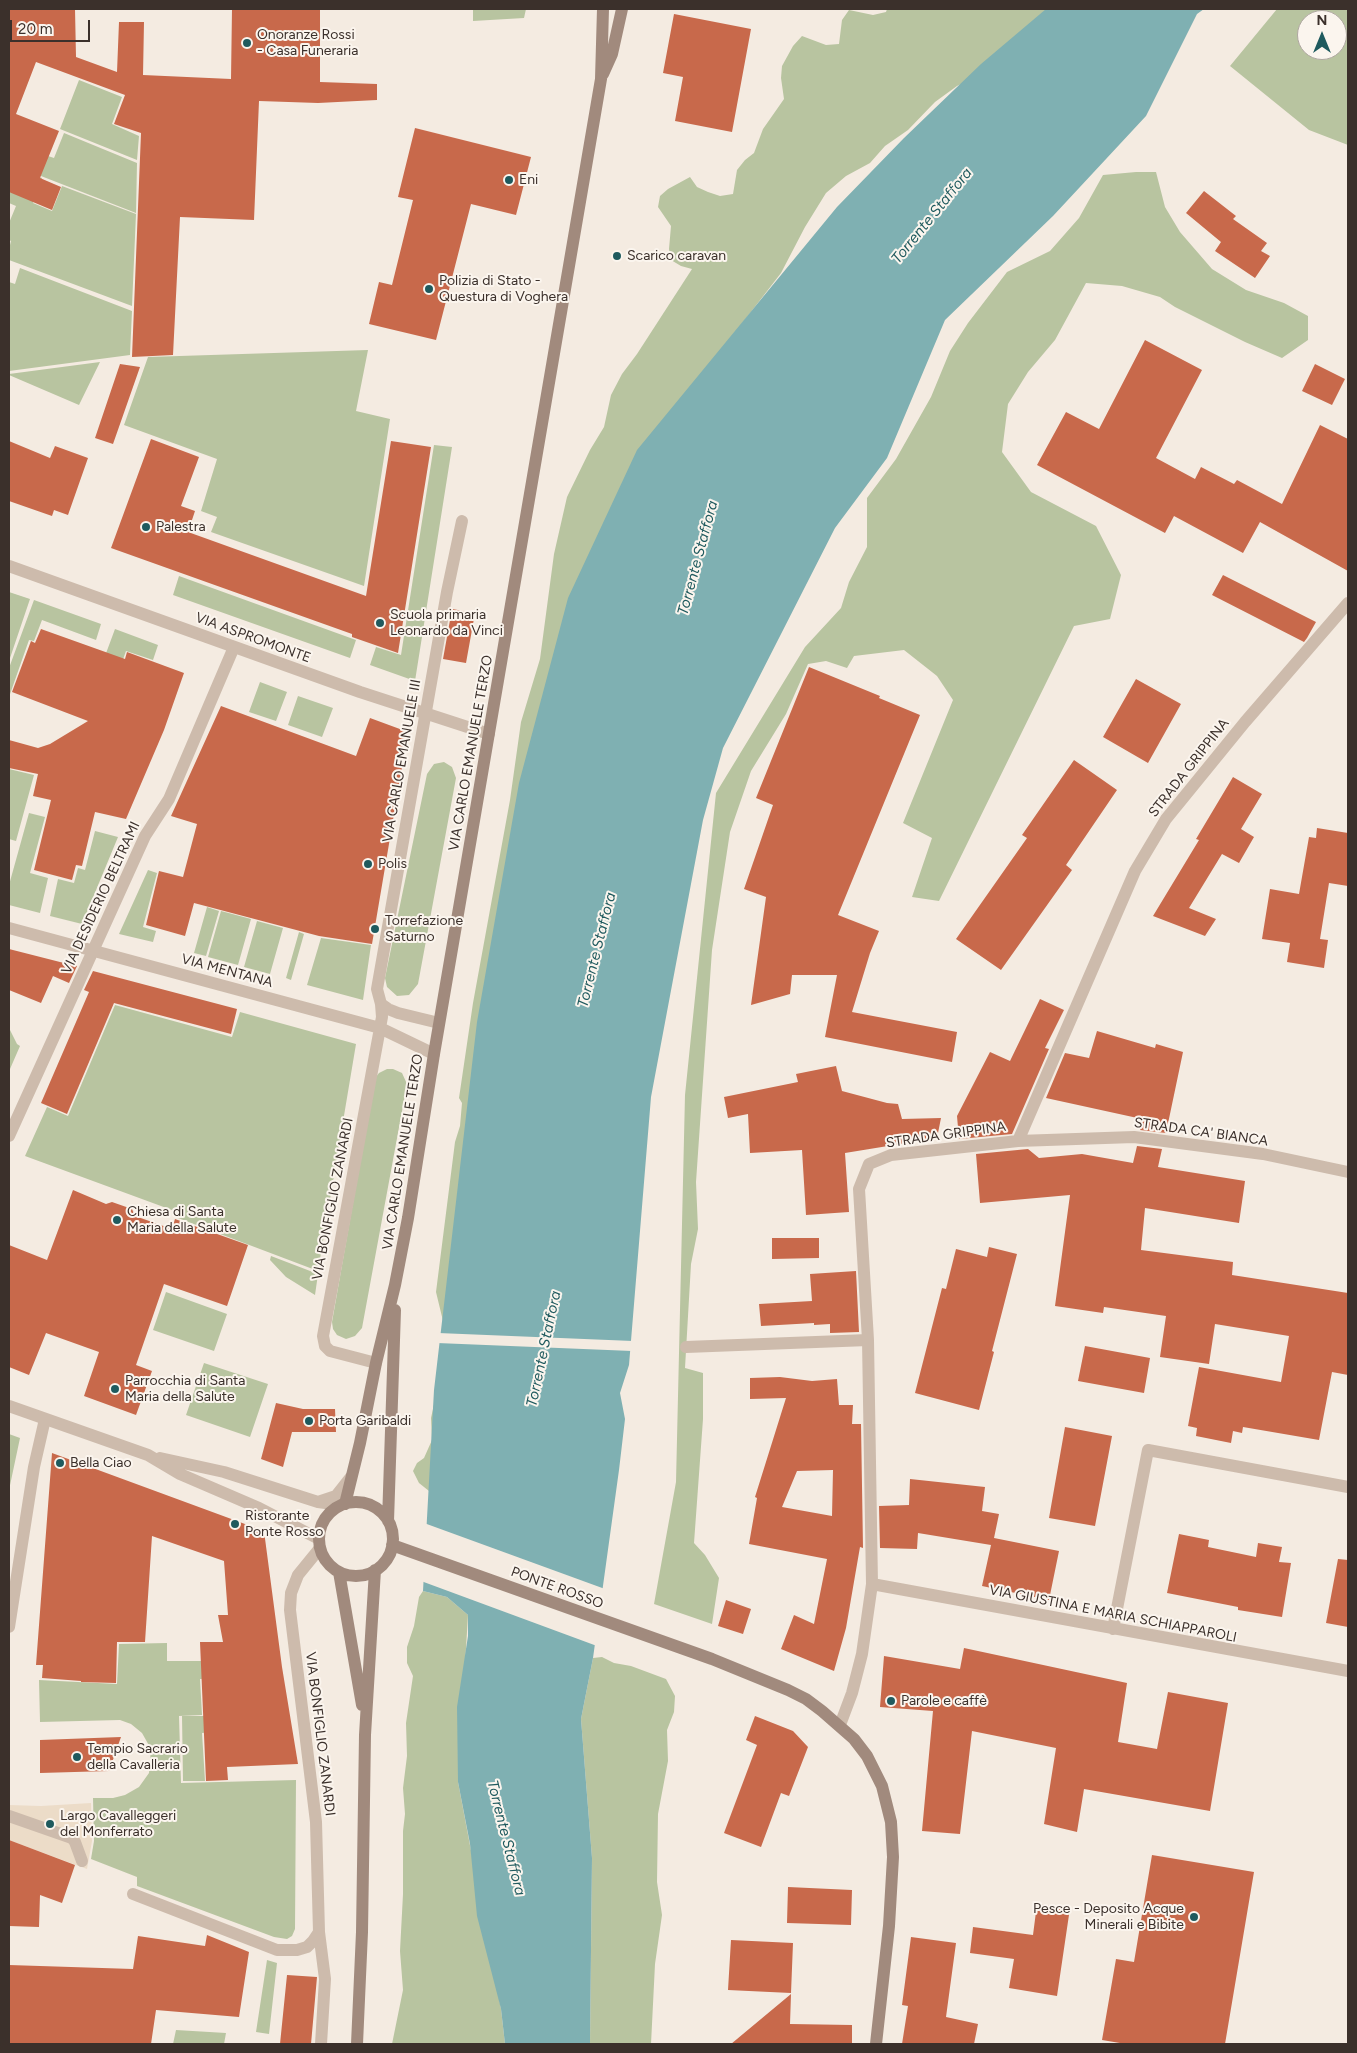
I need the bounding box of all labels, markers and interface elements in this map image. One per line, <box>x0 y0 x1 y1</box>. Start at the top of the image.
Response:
scale bar <box>12 10 92 42</box>
north arrow <box>1297 10 1347 60</box>
text: N <box>1317 12 1327 29</box>
text: 20 m <box>18 20 52 38</box>
place label: Onoranze Rossi - Casa Funeraria <box>257 27 358 59</box>
marker: Onoranze Rossi - Casa Funeraria <box>241 37 253 49</box>
water label: Torrente Staffora <box>888 165 976 267</box>
place label: Eni <box>519 172 538 188</box>
marker: Eni <box>503 174 515 186</box>
place label: Scarico caravan <box>627 248 726 264</box>
marker: Scarico caravan <box>611 250 623 262</box>
place label: Polizia di Stato - Questura di Voghera <box>439 273 568 306</box>
marker: Polizia di Stato - Questura di Voghera <box>423 283 435 295</box>
water label: Torrente Staffora <box>674 499 722 617</box>
place label: Palestra <box>156 519 206 535</box>
marker: Palestra <box>140 521 152 533</box>
place label: Scuola primaria Leonardo da Vinci <box>390 607 503 640</box>
street label: VIA ASPROMONTE <box>193 609 313 667</box>
marker: Scuola primaria Leonardo da Vinci <box>374 617 386 629</box>
street label: VIA CARLO EMANUELE TERZO <box>446 654 496 852</box>
street label: VIA CARLO EMANUELE III <box>379 678 425 844</box>
street label: STRADA GRIPPINA <box>1145 715 1233 821</box>
street label: VIA DESIDERIO BELTRAMI <box>58 819 144 977</box>
place label: Polis <box>378 856 407 872</box>
marker: Polis <box>362 858 374 870</box>
water label: Torrente Staffora <box>574 891 620 1009</box>
place label: Torrefazione Saturno <box>385 913 463 946</box>
marker: Torrefazione Saturno <box>369 923 381 935</box>
street label: VIA MENTANA <box>179 951 275 991</box>
street label: VIA CARLO EMANUELE TERZO <box>379 1053 427 1251</box>
street label: STRADA CA' BIANCA <box>1133 1114 1269 1150</box>
street label: VIA BONFIGLIO ZANARDI <box>309 1116 357 1282</box>
street label: STRADA GRIPPINA <box>885 1118 1007 1152</box>
place label: Chiesa di Santa Maria della Salute <box>127 1204 237 1236</box>
marker: Chiesa di Santa Maria della Salute <box>111 1214 123 1226</box>
water label: Torrente Staffora <box>523 1289 565 1409</box>
place label: Parrocchia di Santa Maria della Salute <box>125 1373 245 1405</box>
marker: Parrocchia di Santa Maria della Salute <box>109 1383 121 1395</box>
place label: Porta Garibaldi <box>319 1413 411 1429</box>
marker: Porta Garibaldi <box>303 1415 315 1427</box>
place label: Bella Ciao <box>70 1455 132 1471</box>
marker: Bella Ciao <box>54 1457 66 1469</box>
place label: Ristorante Ponte Rosso <box>245 1508 323 1540</box>
marker: Ristorante Ponte Rosso <box>229 1518 241 1530</box>
street label: PONTE ROSSO <box>509 1564 605 1612</box>
street label: VIA GIUSTINA E MARIA SCHIAPPAROLI <box>988 1582 1238 1646</box>
street label: VIA BONFIGLIO ZANARDI <box>302 1651 338 1817</box>
place label: Parole e caffè <box>901 1693 987 1709</box>
marker: Parole e caffè <box>885 1695 897 1707</box>
place label: Tempio Sacrario della Cavalleria <box>87 1741 188 1774</box>
marker: Tempio Sacrario della Cavalleria <box>71 1751 83 1763</box>
water label: Torrente Staffora <box>483 1779 529 1897</box>
place label: Largo Cavalleggeri del Monferrato <box>60 1808 176 1840</box>
marker: Largo Cavalleggeri del Monferrato <box>44 1818 56 1830</box>
place label: Pesce - Deposito Acque Minerali e Bibite <box>1033 1901 1184 1934</box>
marker: Pesce - Deposito Acque Minerali e Bibite <box>1188 1911 1200 1923</box>

